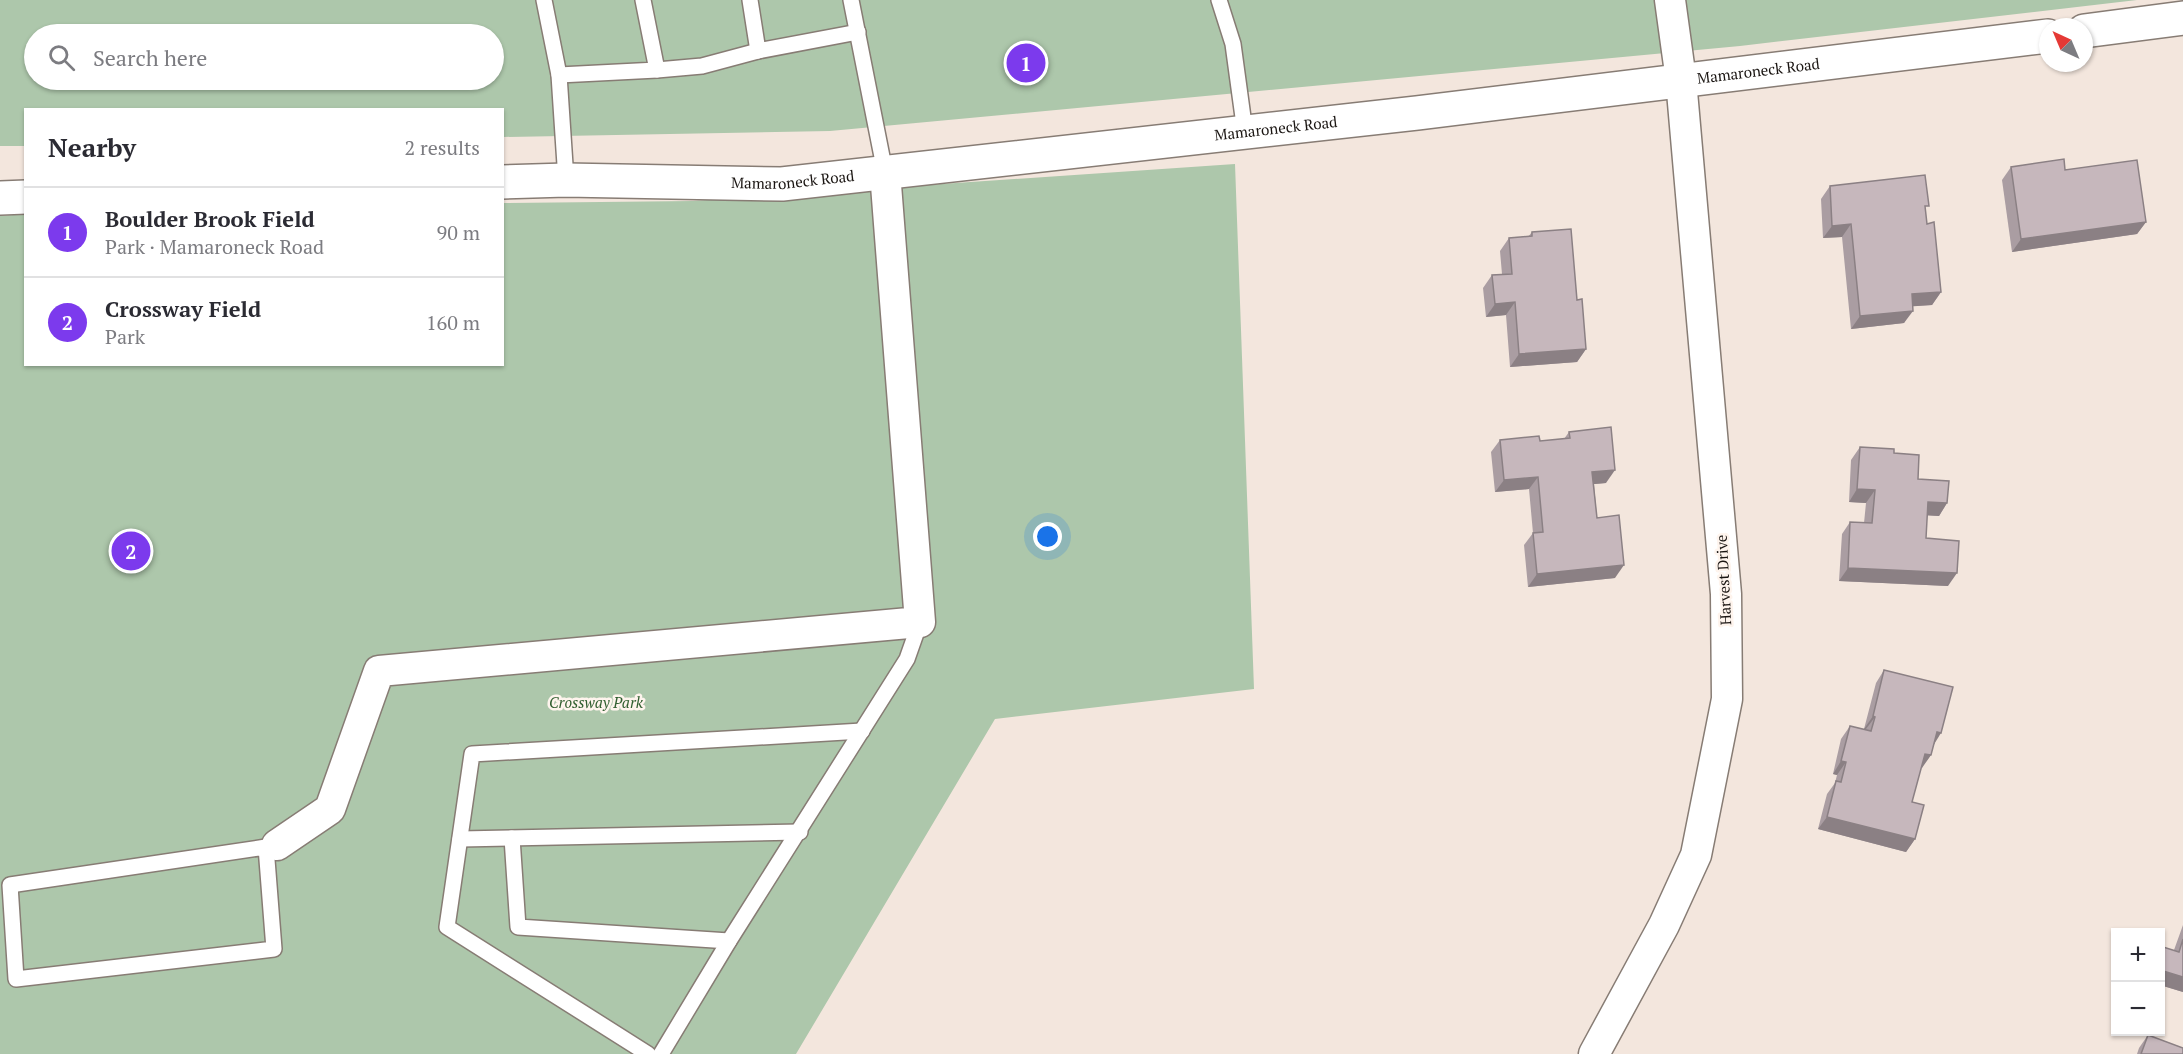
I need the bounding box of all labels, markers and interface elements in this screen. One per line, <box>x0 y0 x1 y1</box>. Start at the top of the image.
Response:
north arrow <box>2039 18 2093 72</box>
search box <box>24 24 504 90</box>
pin: 1 <box>1006 40 1046 86</box>
icon: search <box>45 41 78 74</box>
text: Search here <box>93 43 207 72</box>
street label: Mamaroneck Road <box>1696 53 1821 88</box>
street label: Mamaroneck Road <box>1213 111 1338 145</box>
text: Nearby <box>48 130 136 164</box>
text: 2 results <box>405 134 480 161</box>
street label: Mamaroneck Road <box>731 165 855 193</box>
text: Boulder Brook Field <box>105 204 315 233</box>
text: 1 <box>62 219 73 246</box>
text: 90 m <box>437 219 480 246</box>
text: Park · Mamaroneck Road <box>105 233 324 260</box>
text: Crossway Field <box>105 294 261 323</box>
text: 2 <box>62 309 73 336</box>
text: 160 m <box>426 309 480 336</box>
text: Park <box>105 323 145 350</box>
your location <box>1033 522 1062 551</box>
pin: 2 <box>112 528 150 574</box>
street label: Harvest Drive <box>1711 534 1735 626</box>
park label: Crossway Park <box>549 692 644 712</box>
map controls <box>2111 928 2165 1036</box>
button: + <box>2111 928 2165 982</box>
button: − <box>2111 982 2165 1036</box>

